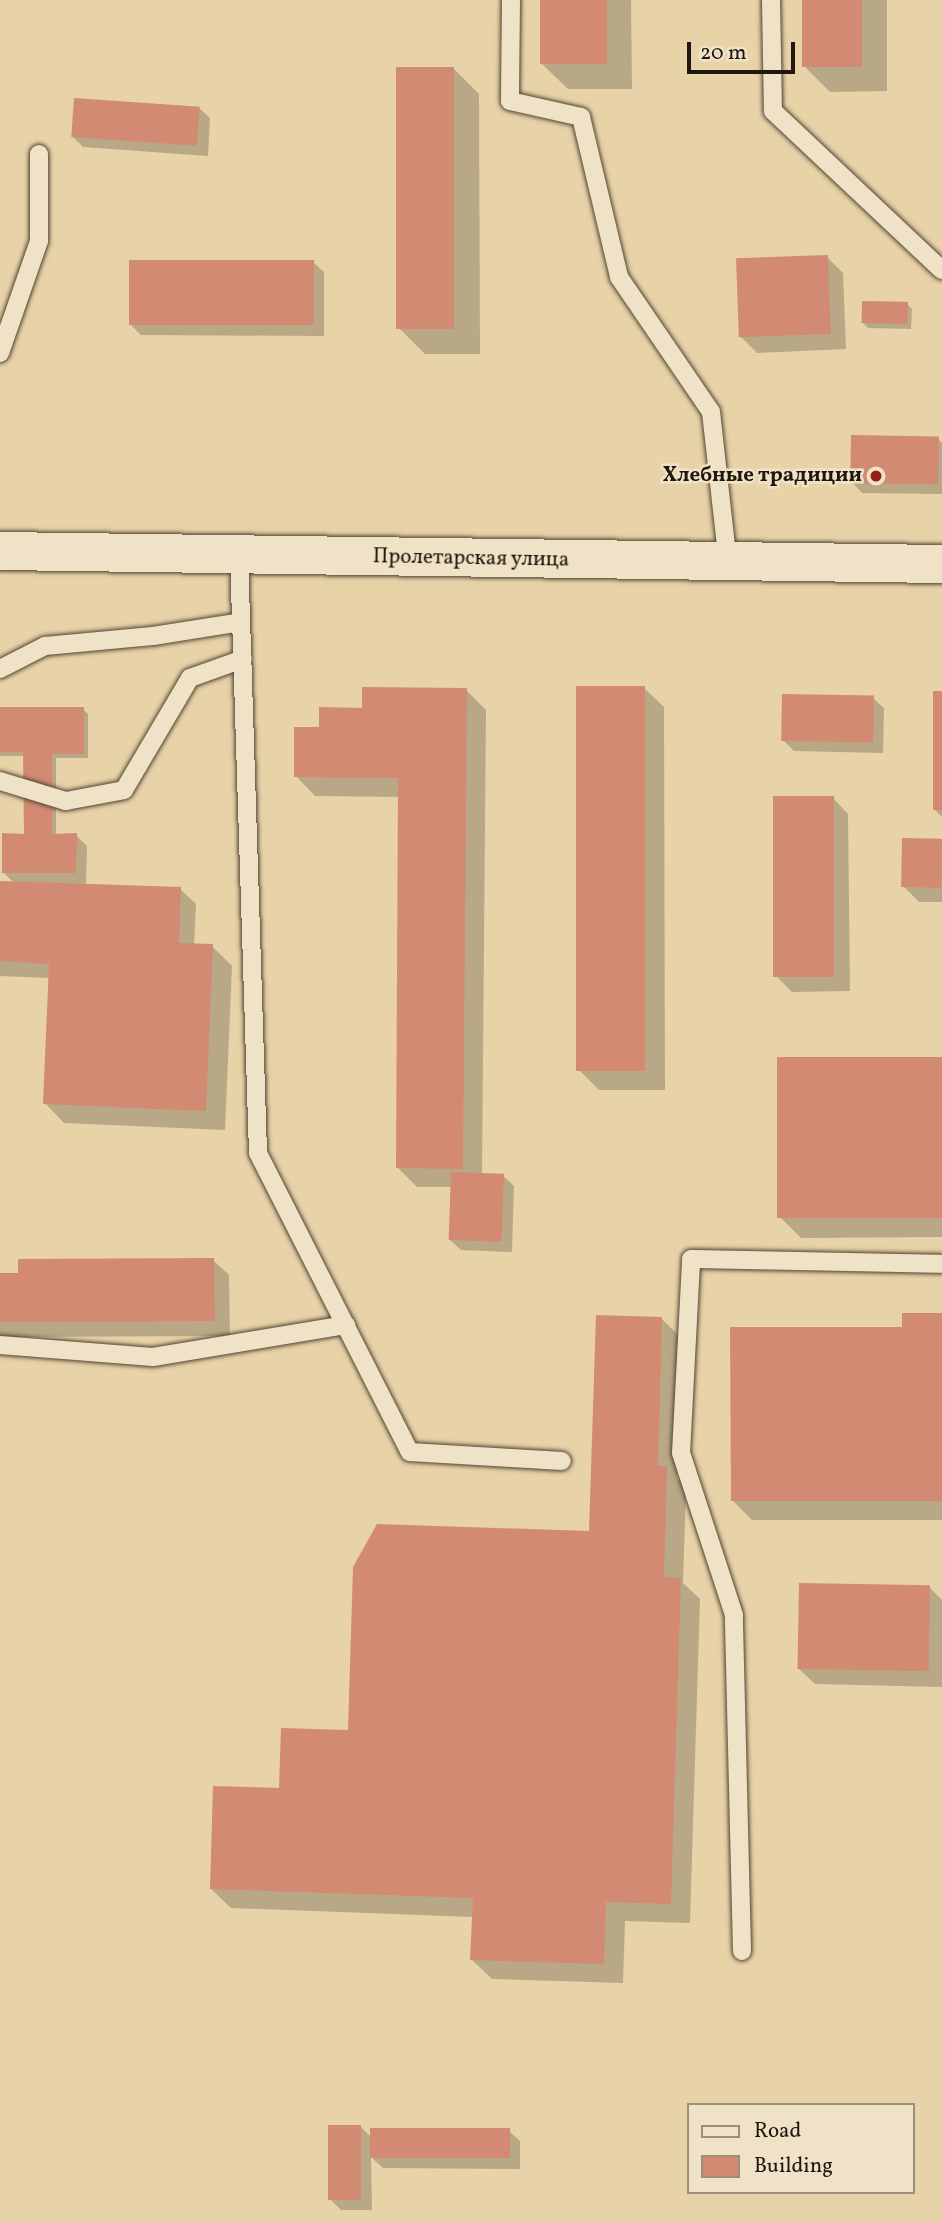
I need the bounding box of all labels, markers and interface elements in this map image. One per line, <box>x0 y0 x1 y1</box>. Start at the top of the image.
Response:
scale bar <box>690 28 799 72</box>
text: 20 m <box>700 39 746 68</box>
place label: Хлебные традиции <box>662 463 862 489</box>
marker: Хлебные традиции <box>868 468 884 484</box>
street label: Пролетарская улица <box>372 545 570 573</box>
legend <box>687 2103 914 2194</box>
text: Road <box>754 2117 801 2146</box>
text: Building <box>754 2152 833 2181</box>

